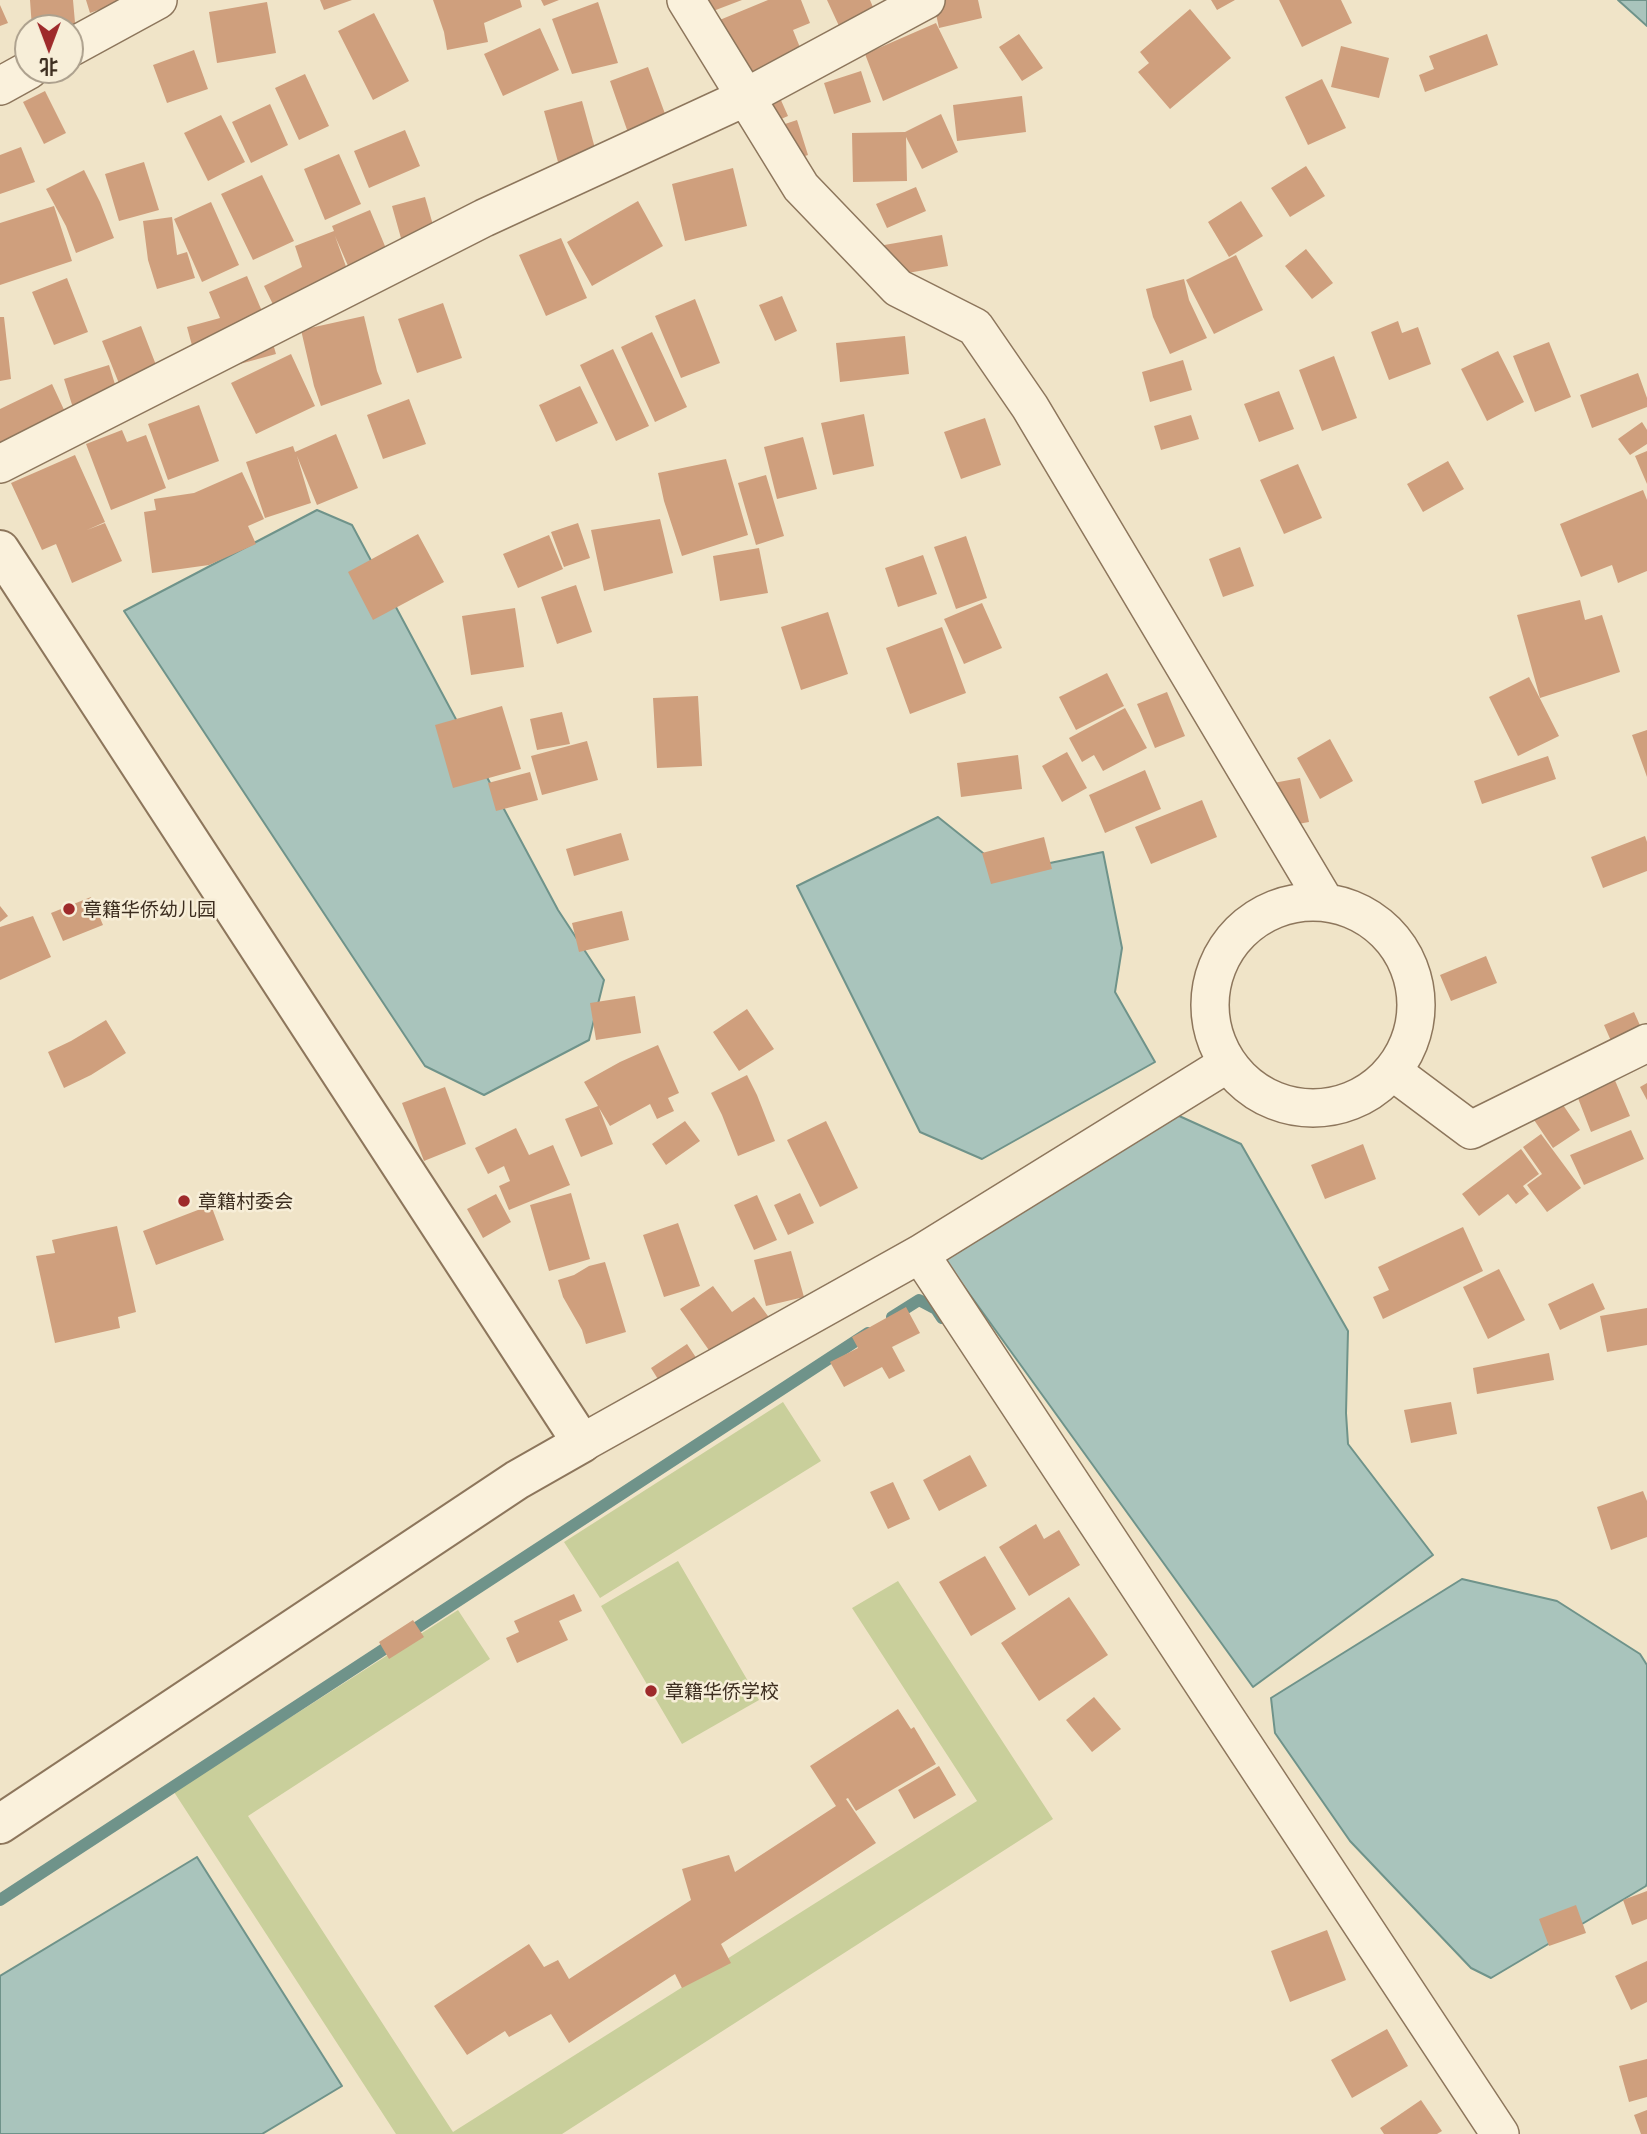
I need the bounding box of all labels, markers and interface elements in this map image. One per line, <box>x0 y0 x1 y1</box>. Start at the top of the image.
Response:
north arrow <box>14 14 84 84</box>
text: 北 <box>40 55 59 82</box>
place label: 章籍华侨幼儿园 <box>83 898 216 920</box>
marker: 章籍华侨幼儿园 <box>61 901 77 917</box>
place label: 章籍村委会 <box>198 1190 293 1212</box>
marker: 章籍村委会 <box>176 1193 192 1209</box>
place label: 章籍华侨学校 <box>665 1680 779 1702</box>
marker: 章籍华侨学校 <box>643 1683 659 1699</box>

